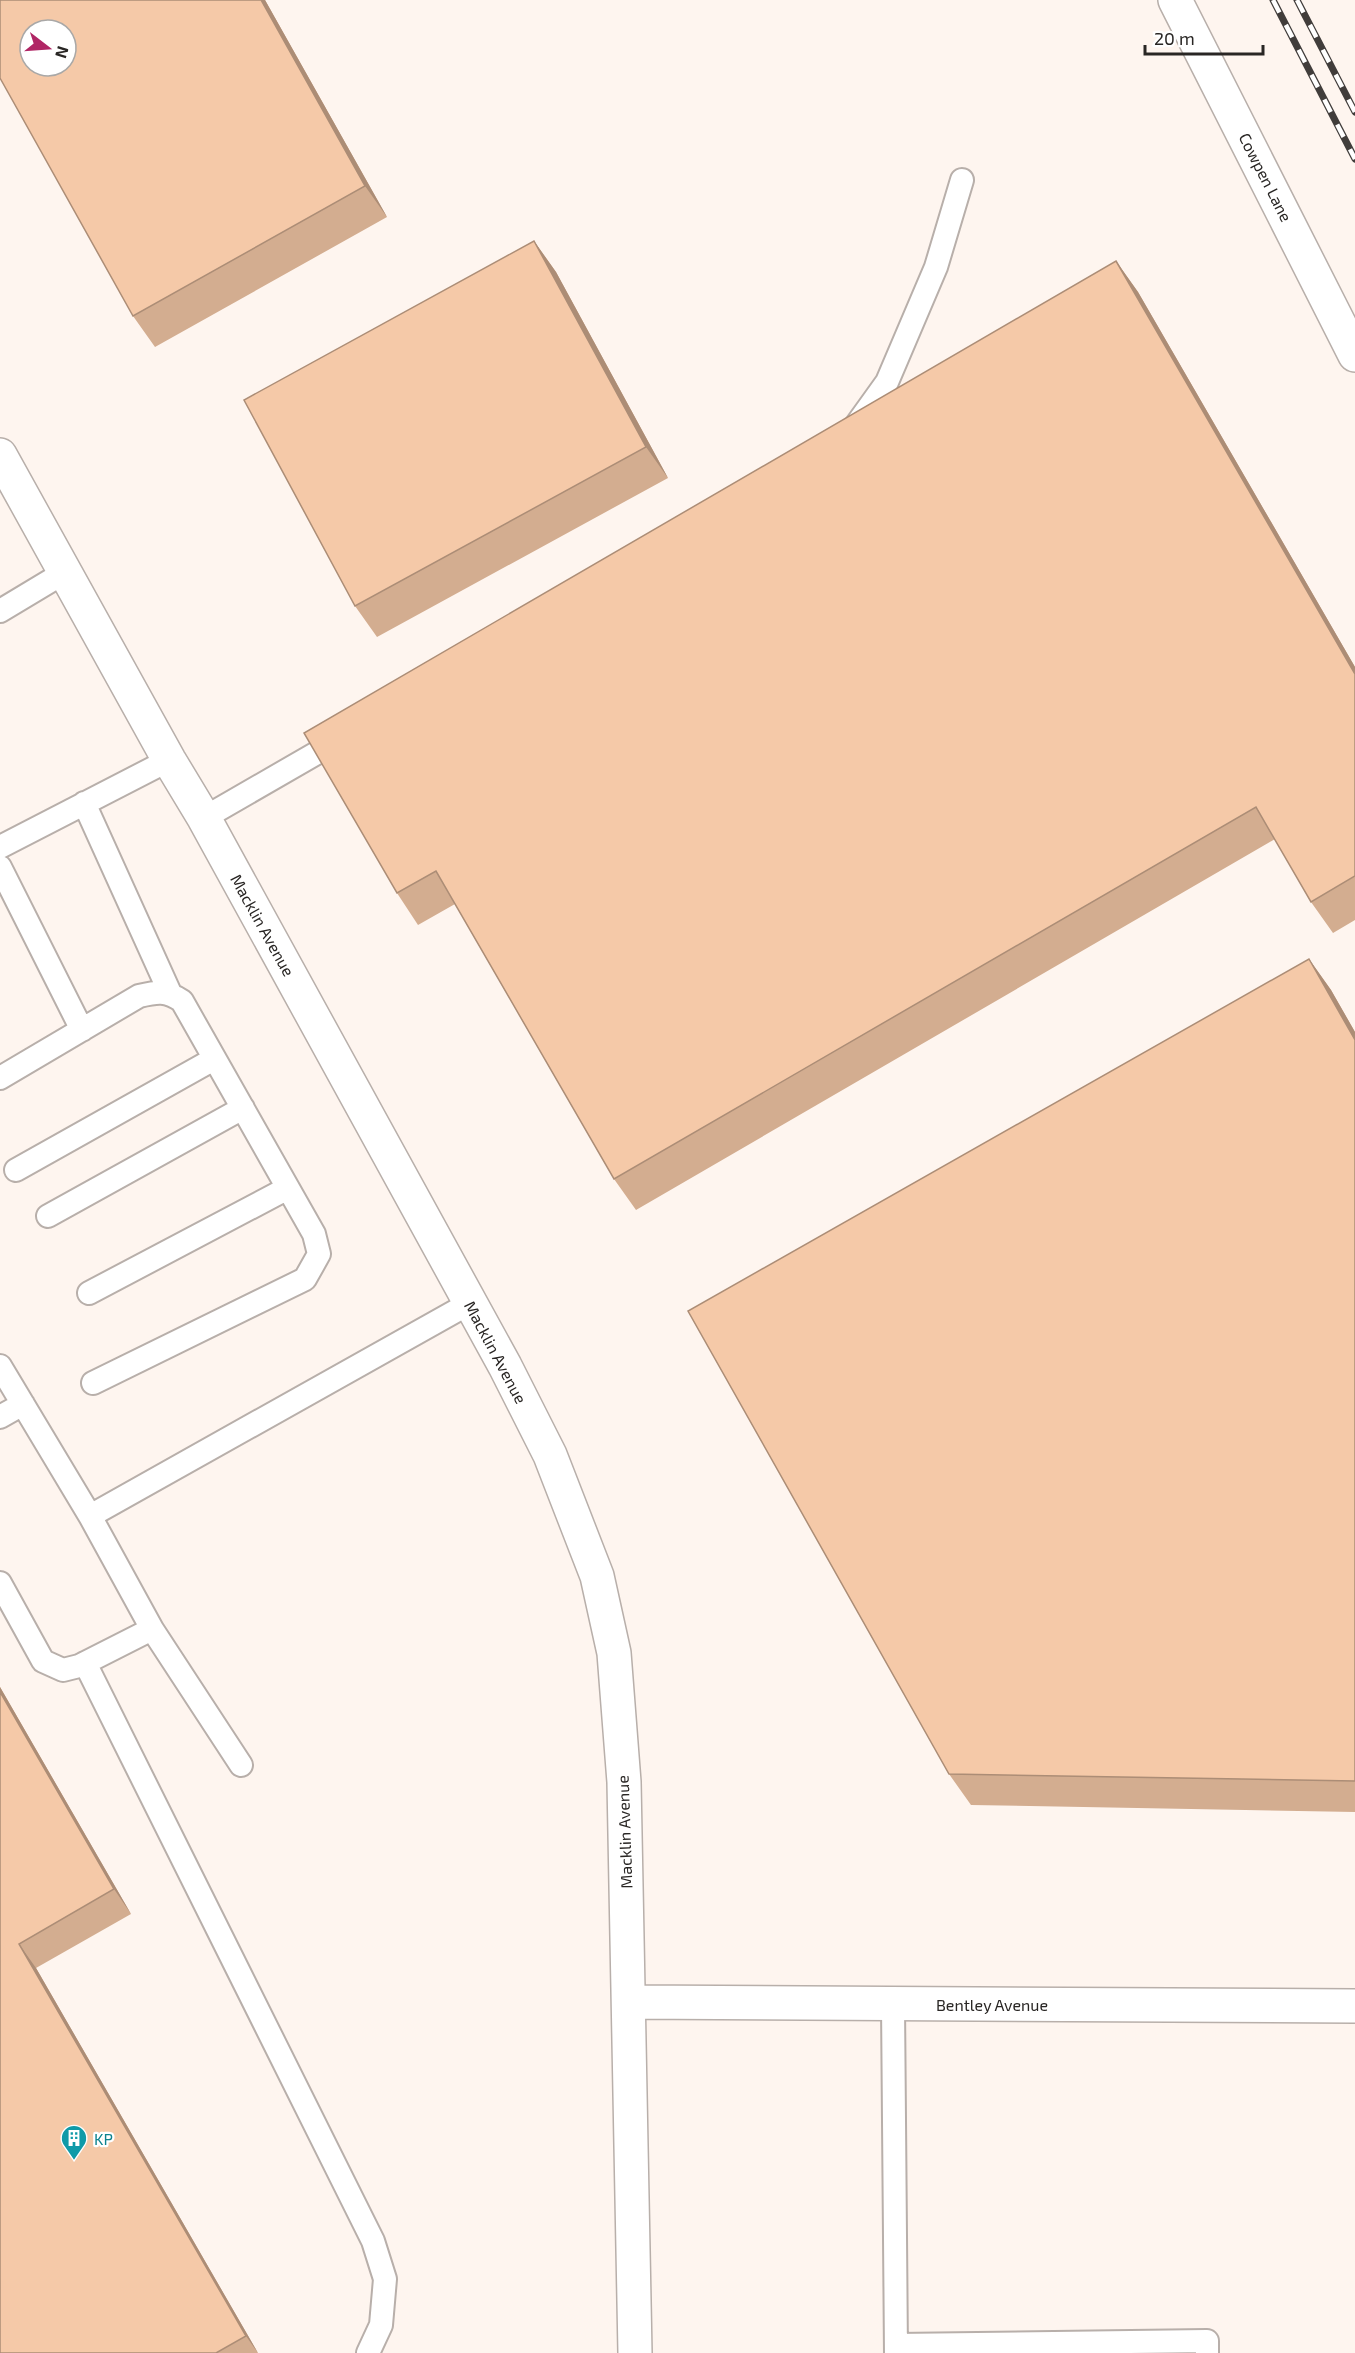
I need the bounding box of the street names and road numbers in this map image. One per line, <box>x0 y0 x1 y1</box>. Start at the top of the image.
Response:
street label: Cowpen Lane <box>1236 129 1296 225</box>
street label: Macklin Avenue <box>227 871 299 979</box>
street label: Macklin Avenue <box>461 1297 531 1407</box>
street label: Macklin Avenue <box>613 1775 635 1889</box>
street label: Bentley Avenue <box>936 1995 1048 2014</box>

